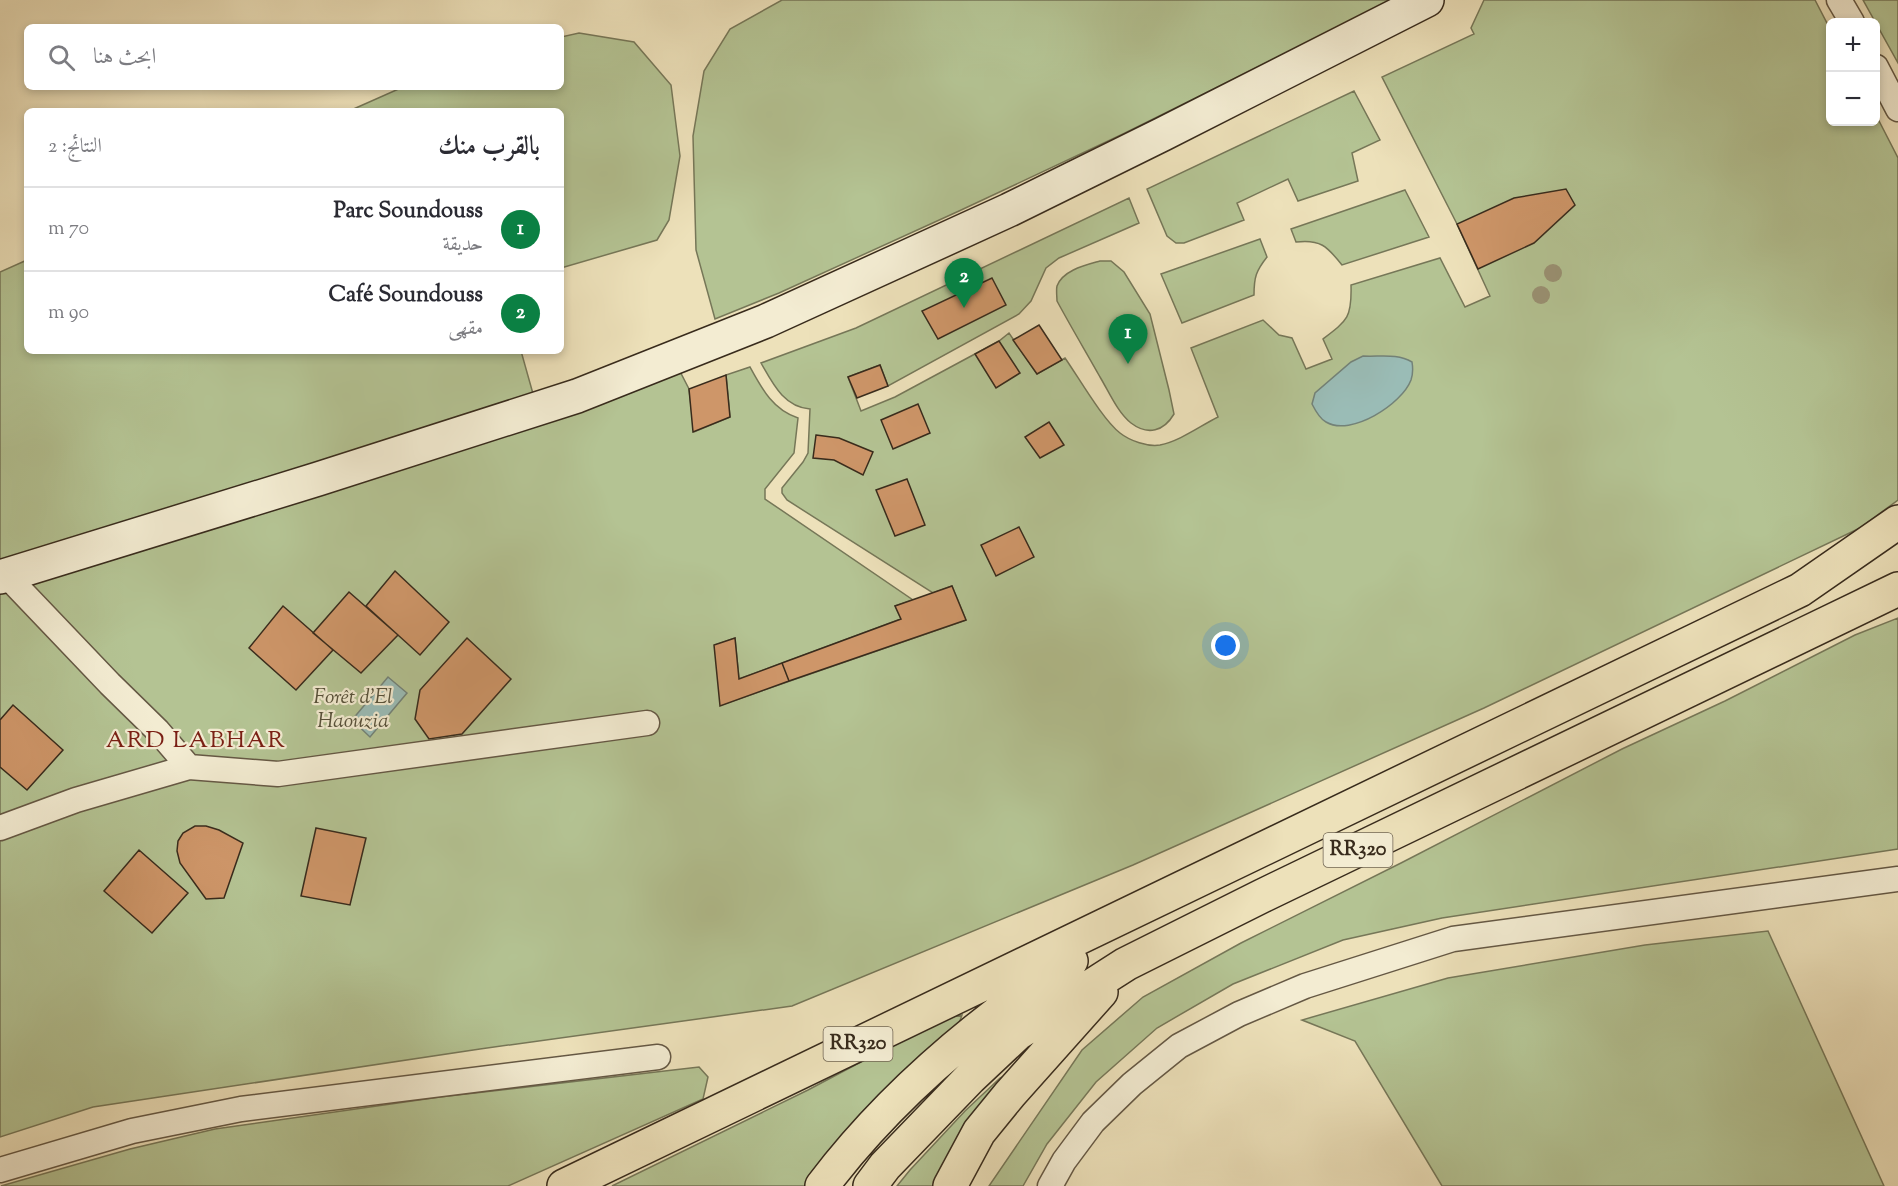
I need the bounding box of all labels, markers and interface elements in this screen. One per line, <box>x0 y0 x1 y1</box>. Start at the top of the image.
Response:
map controls <box>1826 18 1880 126</box>
button: + <box>1826 18 1880 72</box>
search box <box>24 24 564 90</box>
icon: search <box>45 41 78 74</box>
text: ابحث هنا <box>93 42 156 74</box>
button: − <box>1826 72 1880 126</box>
text: بالقرب منك <box>438 129 540 166</box>
text: النتائج: 2 <box>48 133 102 162</box>
text: Parc Soundouss <box>333 196 483 228</box>
text: 70 m <box>48 215 89 244</box>
text: 1 <box>517 215 524 244</box>
text: حديقة <box>443 231 483 260</box>
pin: 2 <box>944 258 984 308</box>
text: Café Soundouss <box>329 280 483 312</box>
text: 90 m <box>48 299 89 328</box>
text: 2 <box>516 299 525 328</box>
pin: 1 <box>1108 314 1148 364</box>
text: مقهى <box>448 315 483 344</box>
your location <box>1211 631 1240 660</box>
park label: Forêt d'El Haouzia <box>313 683 393 737</box>
district label: ARD LABHAR <box>106 724 286 758</box>
road number: RR320 <box>1324 833 1392 867</box>
road number: RR320 <box>824 1027 892 1061</box>

